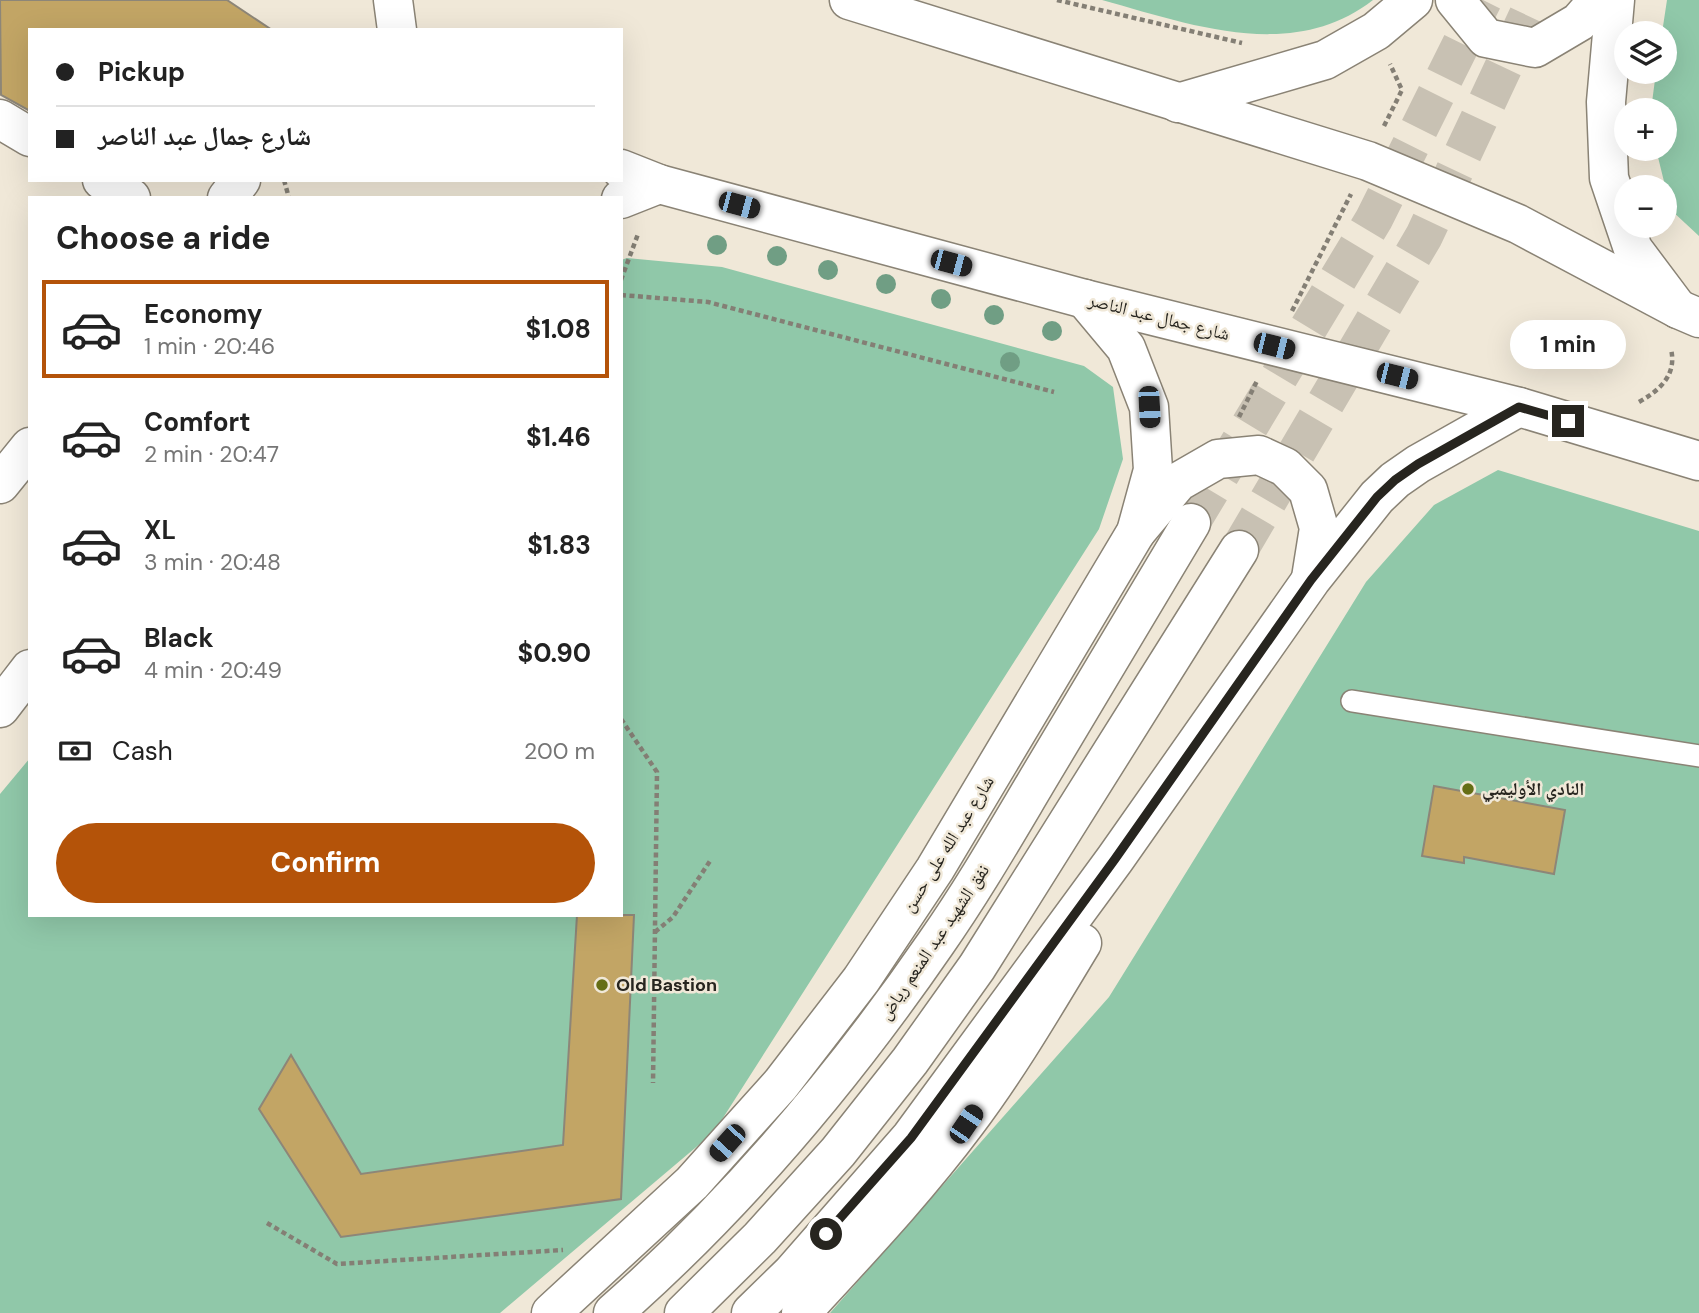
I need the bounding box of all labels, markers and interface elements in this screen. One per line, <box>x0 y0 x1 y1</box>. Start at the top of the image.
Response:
map controls <box>1614 21 1677 238</box>
button: layers <box>1614 21 1677 84</box>
text: Pickup <box>98 55 185 89</box>
button: + <box>1614 98 1677 161</box>
text: شارع جمال عبد الناصر <box>98 119 311 153</box>
button: − <box>1614 175 1677 238</box>
car <box>716 189 763 221</box>
text: Choose a ride <box>56 217 271 259</box>
car <box>928 247 975 279</box>
street label: شارع جمال عبد الناصر <box>1085 288 1232 346</box>
text: Economy <box>144 297 262 331</box>
icon: car <box>60 298 123 361</box>
text: $1.08 <box>526 312 591 346</box>
callout: 1 min <box>1510 320 1626 368</box>
text: 1 min <box>1540 329 1596 359</box>
text: 1 min · 20:46 <box>144 331 275 361</box>
car <box>1252 331 1297 361</box>
car <box>1375 361 1420 391</box>
car <box>1138 385 1161 429</box>
text: Comfort <box>144 405 250 439</box>
route end <box>1552 405 1584 437</box>
icon: car <box>60 406 123 469</box>
text: $1.46 <box>526 420 591 454</box>
text: 2 min · 20:47 <box>144 439 279 469</box>
text: XL <box>144 513 176 547</box>
icon: car <box>60 514 123 577</box>
text: $1.83 <box>527 528 591 562</box>
text: 3 min · 20:48 <box>144 547 281 577</box>
text: Black <box>144 621 214 655</box>
icon: car <box>60 622 123 685</box>
text: $0.90 <box>517 636 591 670</box>
text: 4 min · 20:49 <box>144 655 282 685</box>
icon: cash <box>56 732 94 770</box>
text: Cash <box>112 734 173 768</box>
text: 200 m <box>524 736 595 766</box>
street label: شارع عبد الله على حسن <box>896 771 1000 917</box>
place label: النادي الأوليمبي <box>1482 777 1584 803</box>
marker: النادي الأوليمبي <box>1460 781 1476 797</box>
button: Confirm <box>56 823 595 903</box>
street label: نفق الشهيد عبد المنعم رياض <box>873 860 995 1024</box>
place label: Old Bastion <box>616 973 717 997</box>
marker: Old Bastion <box>594 977 610 993</box>
car <box>946 1101 987 1147</box>
car <box>706 1120 749 1166</box>
route start <box>810 1218 842 1250</box>

